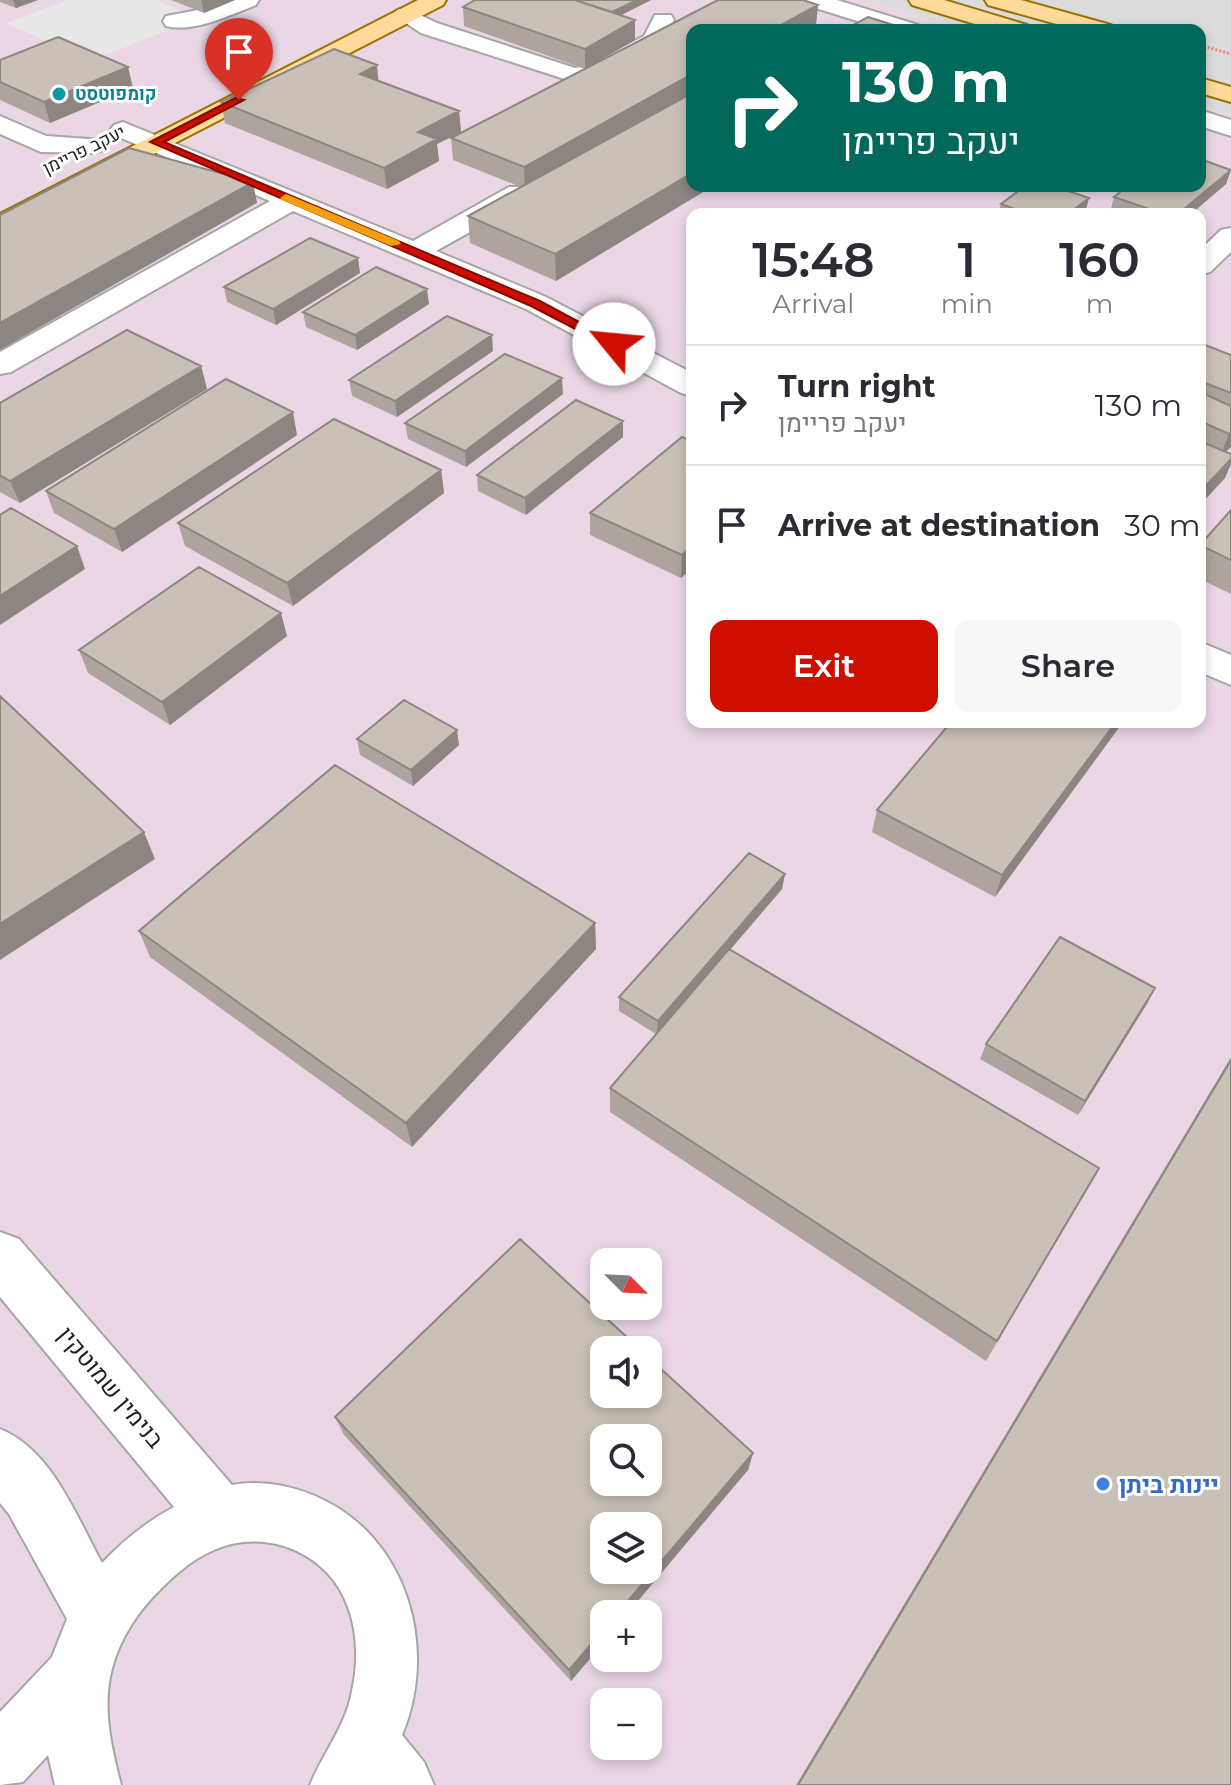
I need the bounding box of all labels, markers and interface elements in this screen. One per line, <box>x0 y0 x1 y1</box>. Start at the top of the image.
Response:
pin <box>205 18 273 100</box>
icon: arrive <box>217 30 261 74</box>
text: 130 m <box>842 48 1010 116</box>
icon: right <box>710 56 814 160</box>
place label: קומפוטסט <box>75 83 157 105</box>
marker: קומפוטסט <box>50 85 68 103</box>
text: יעקב פריימן <box>842 119 1020 163</box>
street label: יעקב פריימן <box>39 121 129 179</box>
text: 15:48 <box>752 231 875 289</box>
text: 1 <box>958 231 976 289</box>
text: 160 <box>1059 231 1140 289</box>
text: Arrival <box>772 288 854 320</box>
text: min <box>941 288 993 320</box>
text: m <box>1086 288 1113 320</box>
position arrow <box>572 302 656 386</box>
text: Turn right <box>778 368 935 405</box>
icon: right <box>710 383 754 427</box>
text: 130 m <box>1095 387 1182 424</box>
text: יעקב פריימן <box>778 407 906 439</box>
icon: arrive <box>710 503 754 547</box>
text: Arrive at destination <box>778 507 1100 544</box>
text: 30 m <box>1124 507 1201 544</box>
button: Exit <box>710 620 938 712</box>
button: Share <box>954 620 1182 712</box>
north arrow <box>590 1248 662 1320</box>
map controls <box>590 1248 662 1760</box>
street label: בנימין שמוטקין <box>52 1320 170 1454</box>
button: sound <box>590 1336 662 1408</box>
button: search <box>590 1424 662 1496</box>
place label: יינות ביתן <box>1119 1470 1219 1499</box>
marker: יינות ביתן <box>1094 1475 1112 1493</box>
button: layers <box>590 1512 662 1584</box>
button: + <box>590 1600 662 1672</box>
button: − <box>590 1688 662 1760</box>

